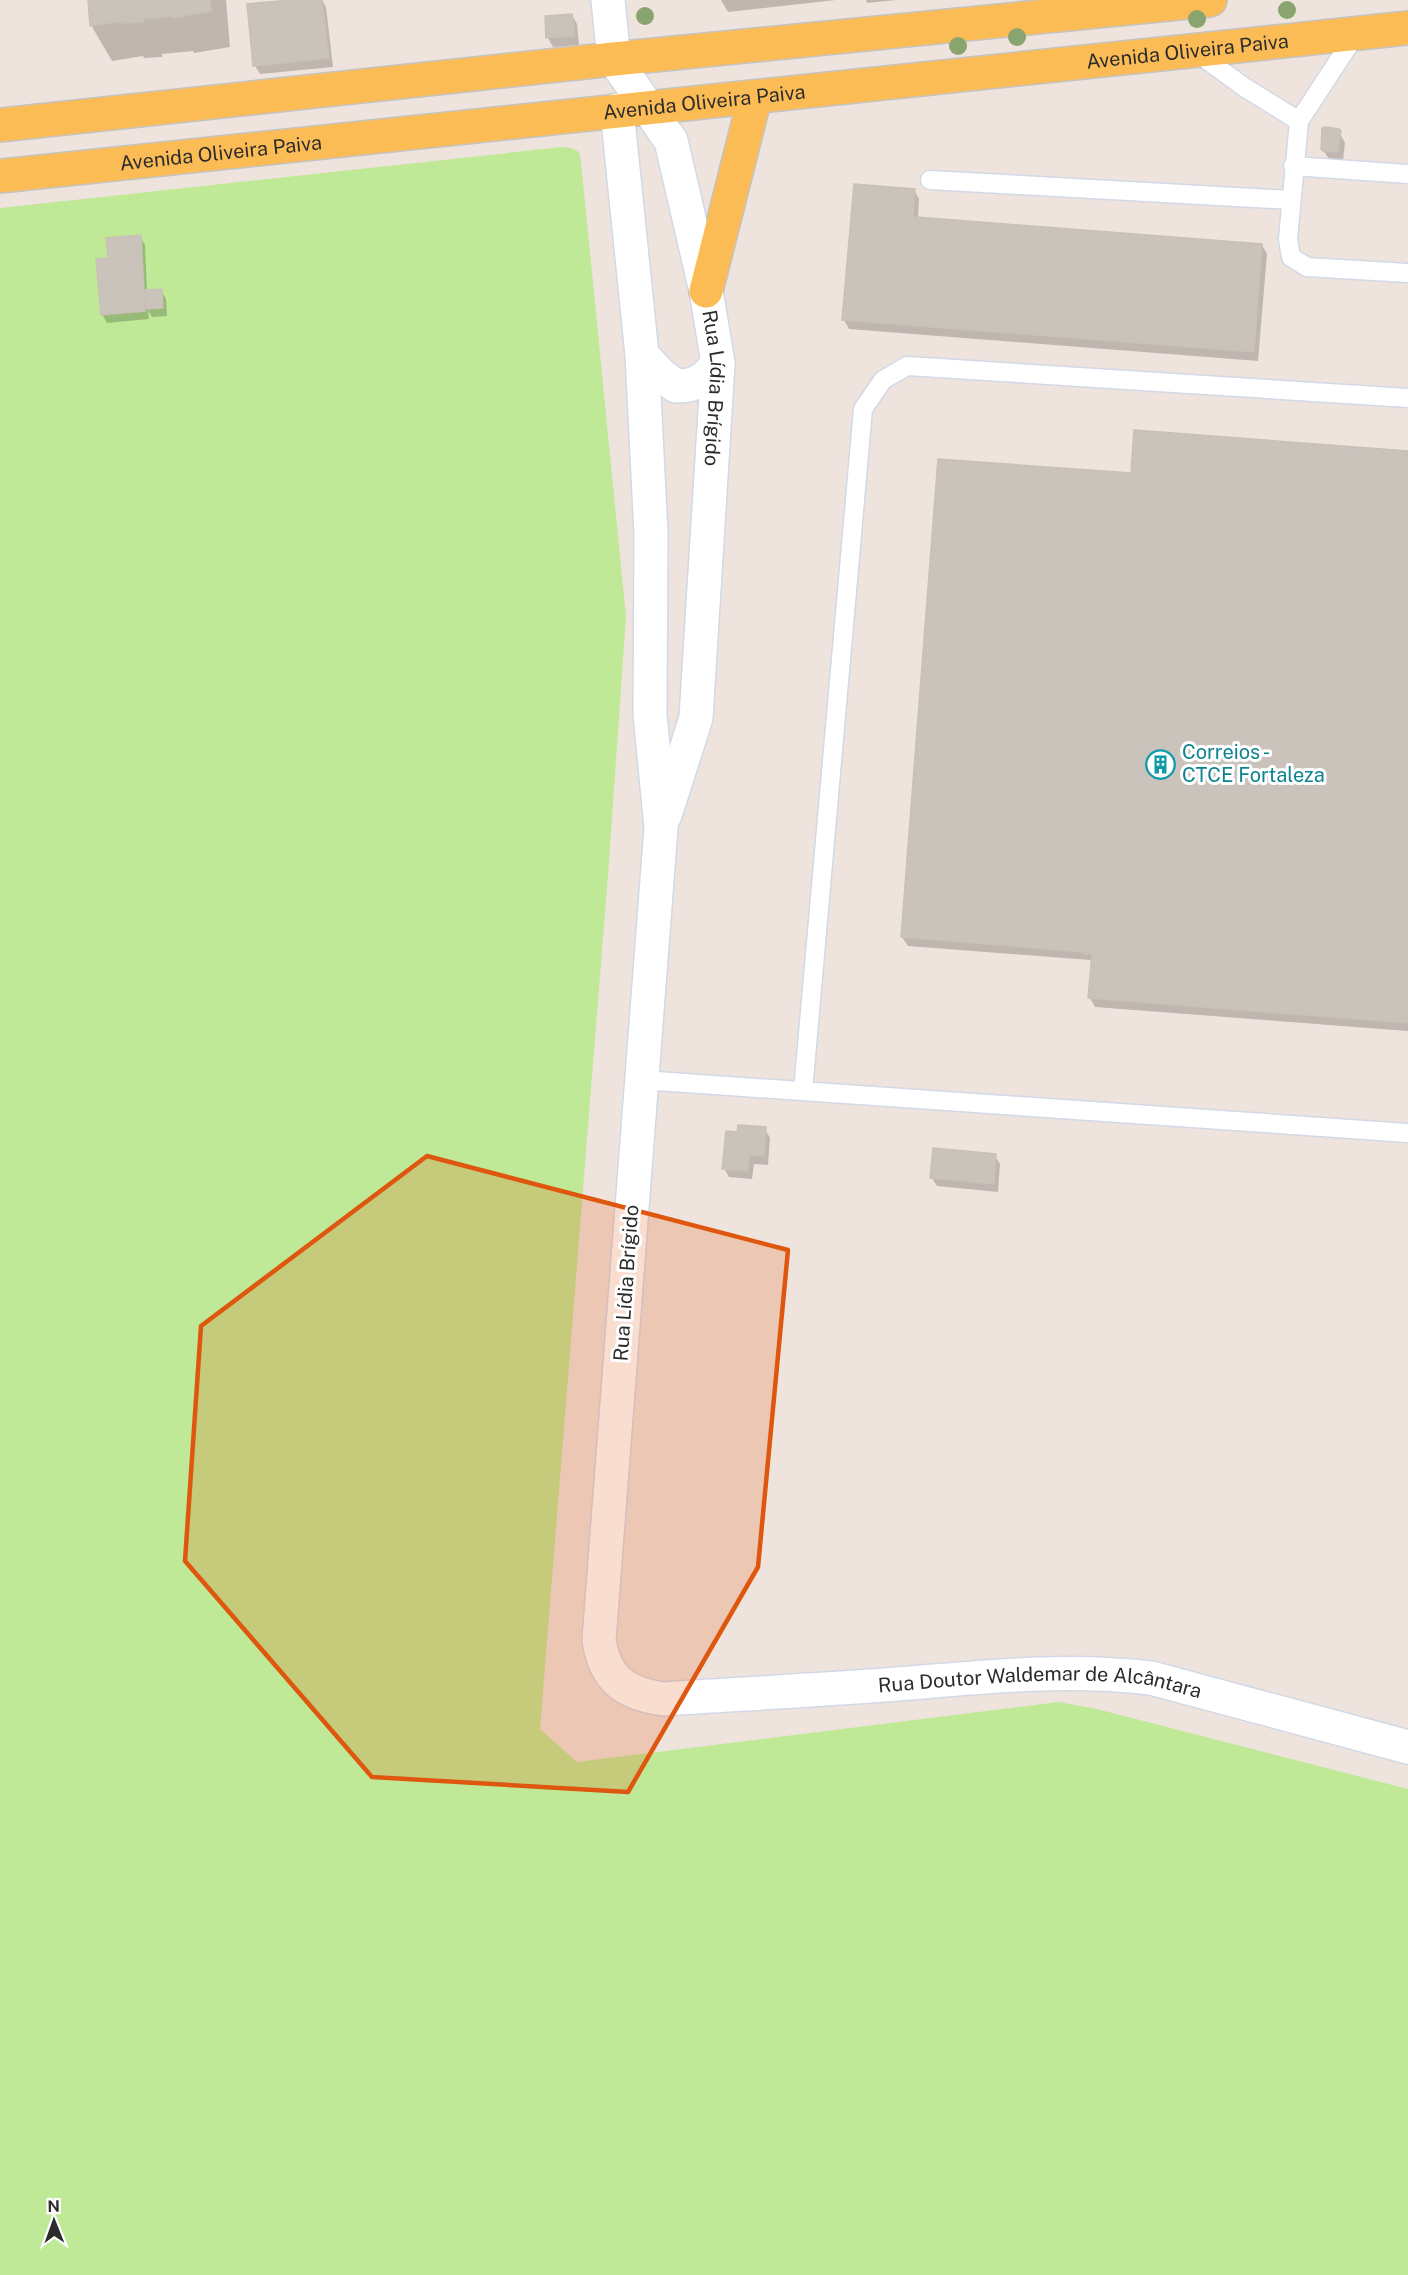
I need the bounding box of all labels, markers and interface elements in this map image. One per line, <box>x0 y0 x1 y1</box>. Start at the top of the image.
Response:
street label: Avenida Oliveira Paiva <box>1085 29 1290 74</box>
street label: Avenida Oliveira Paiva <box>602 79 806 125</box>
street label: Avenida Oliveira Paiva <box>118 130 323 175</box>
street label: Rua Lídia Brígido <box>697 308 730 467</box>
place label: Correios - CTCE Fortaleza <box>1182 740 1325 787</box>
building icon: Correios - CTCE Fortaleza <box>1145 748 1177 780</box>
street label: Rua Lídia Brígido <box>609 1204 643 1362</box>
street label: Rua Doutor Waldemar de Alcântara <box>877 1662 1204 1703</box>
north arrow <box>24 2191 84 2251</box>
text: N <box>47 2197 60 2216</box>

